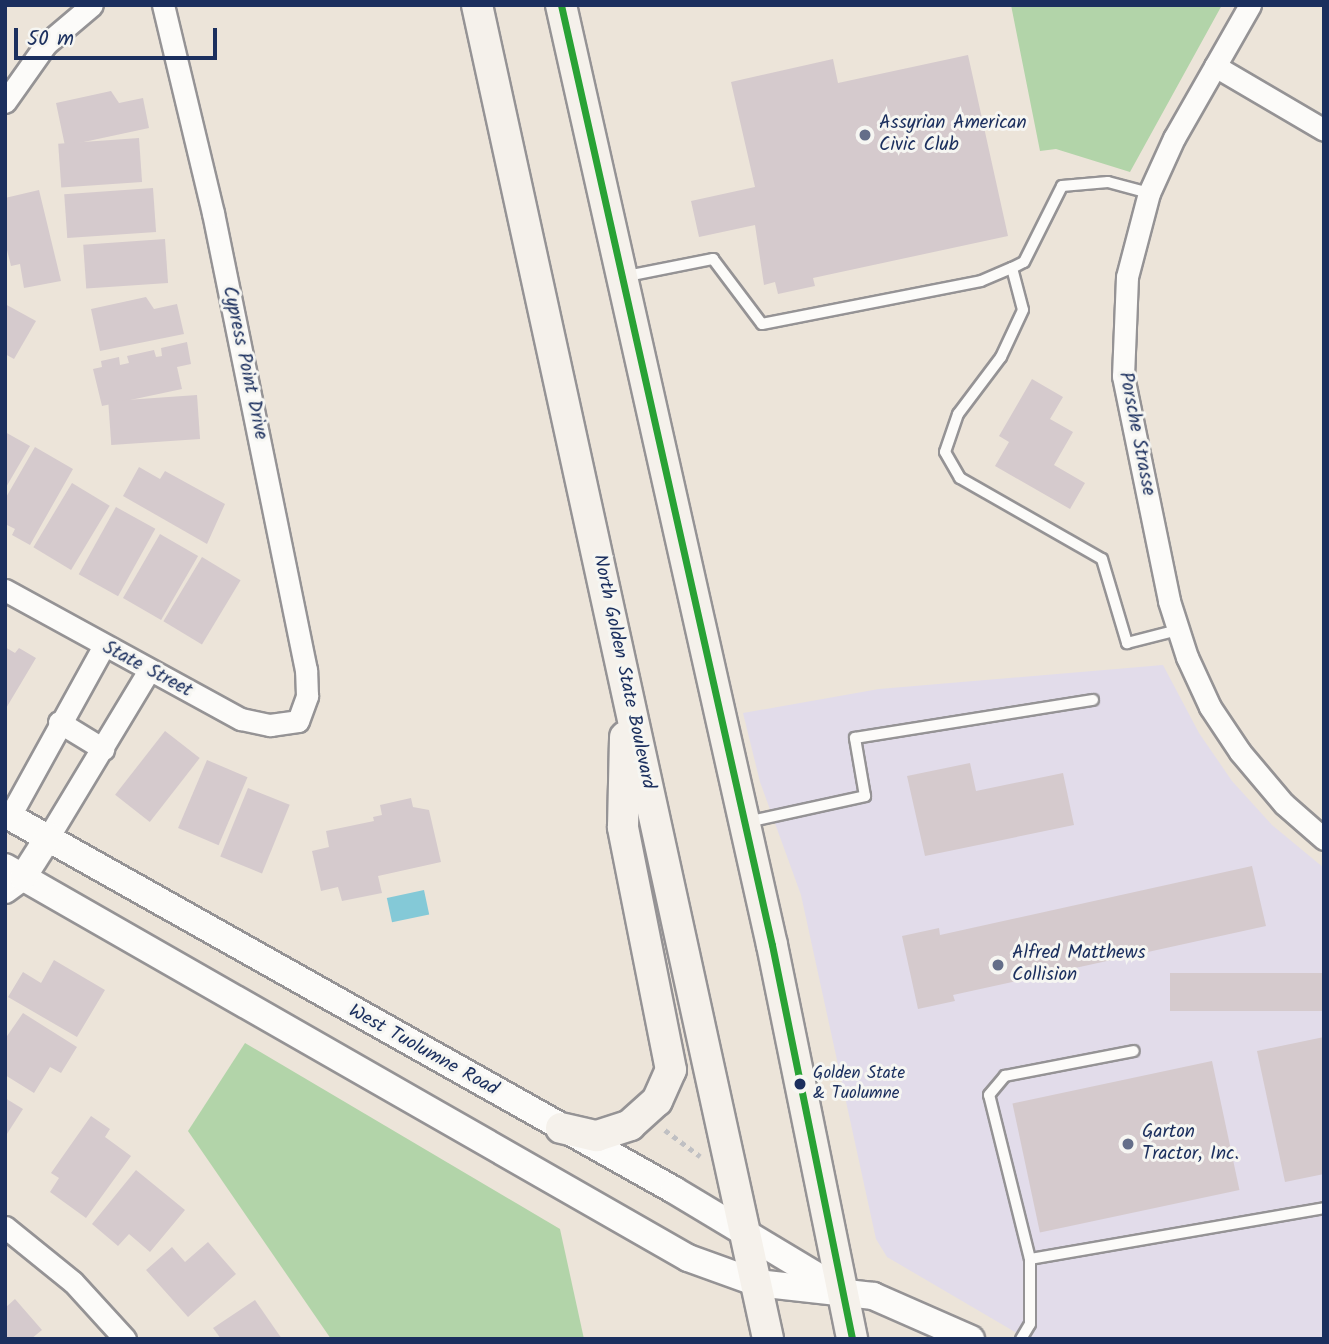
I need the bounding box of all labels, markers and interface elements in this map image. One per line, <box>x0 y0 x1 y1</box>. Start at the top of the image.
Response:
scale bar <box>18 14 220 58</box>
text: 50 m <box>27 23 74 56</box>
place label: Assyrian American Civic Club <box>879 113 1027 157</box>
marker: Assyrian American Civic Club <box>857 127 873 143</box>
street label: Cypress Point Drive <box>217 284 271 442</box>
street label: Porsche Strasse <box>1113 370 1159 498</box>
street label: North Golden State Boulevard <box>587 553 659 791</box>
street label: State Street <box>98 637 196 703</box>
place label: Alfred Matthews Collision <box>1012 943 1146 987</box>
marker: Alfred Matthews Collision <box>990 957 1006 973</box>
street label: West Tuolumne Road <box>344 1000 502 1102</box>
place label: Golden State & Tuolumne <box>813 1064 905 1104</box>
marker: Golden State & Tuolumne <box>793 1077 807 1091</box>
place label: Garton Tractor, Inc. <box>1142 1122 1239 1166</box>
marker: Garton Tractor, Inc. <box>1120 1136 1136 1152</box>

